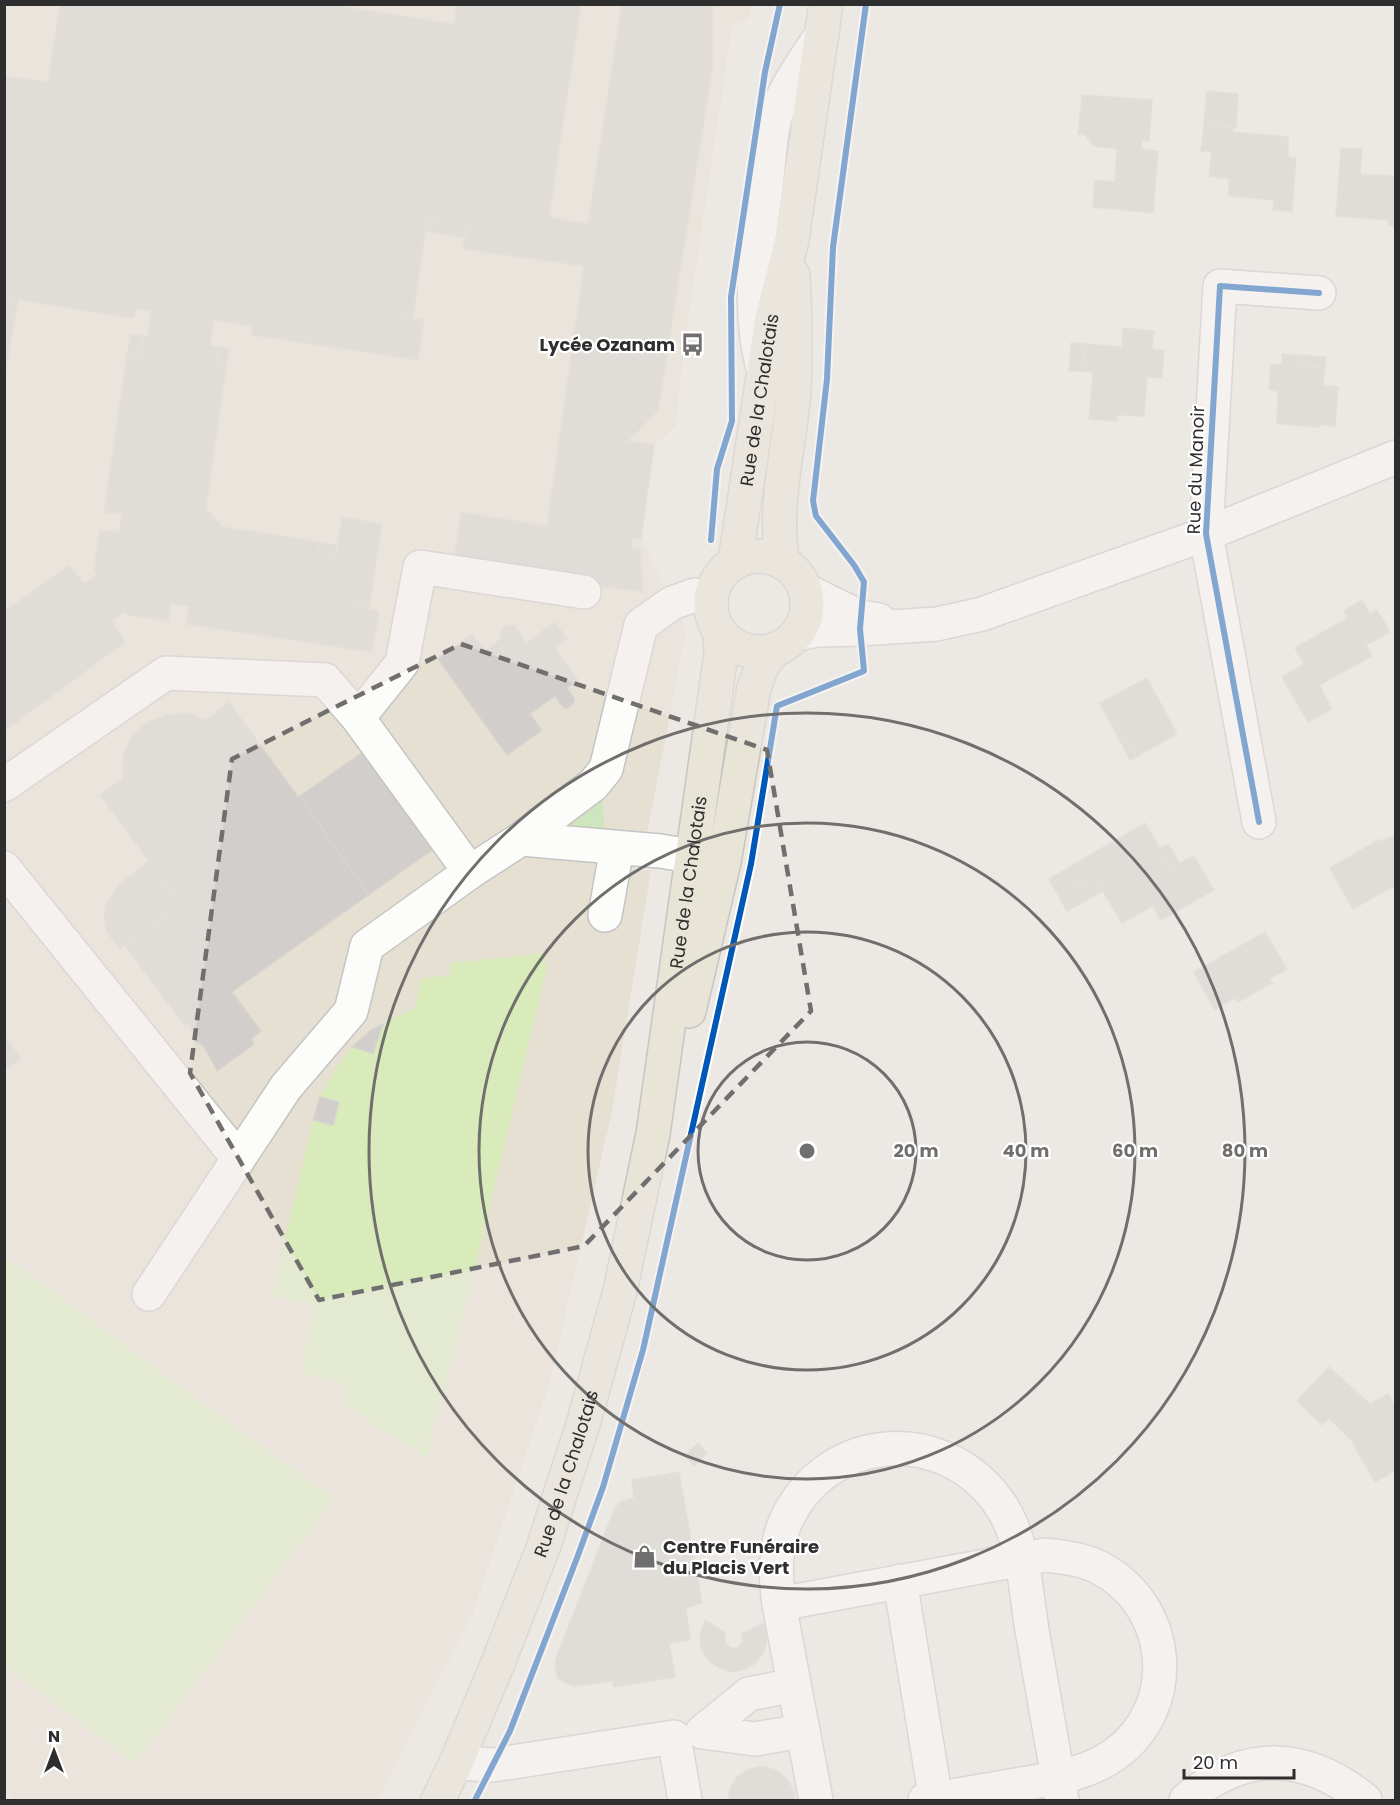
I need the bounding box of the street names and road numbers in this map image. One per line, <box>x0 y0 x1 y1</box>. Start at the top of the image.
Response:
street label: Rue de la Chalotais <box>734 312 785 488</box>
street label: Rue du Manoir <box>1181 405 1210 535</box>
street label: Rue de la Chalotais <box>664 794 713 970</box>
street label: Rue de la Chalotais <box>528 1387 604 1561</box>

